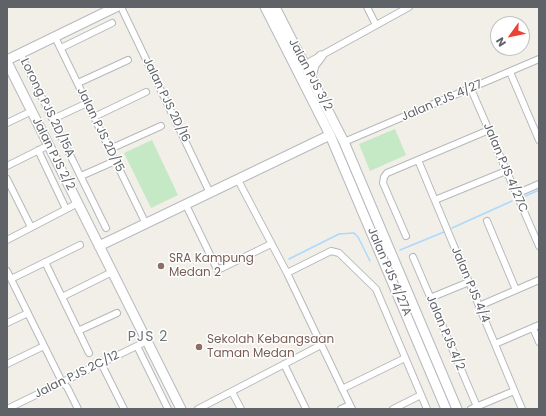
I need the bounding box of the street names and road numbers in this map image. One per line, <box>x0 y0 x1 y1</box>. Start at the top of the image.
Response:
street label: Jalan PJS 3/2 <box>285 36 335 114</box>
street label: Jalan PJS 2D/16 <box>139 55 193 145</box>
street label: Lorong PJS 2D/15A <box>17 56 77 160</box>
street label: Jalan PJS 4/27 <box>399 77 485 125</box>
street label: Jalan PJS 2D/15 <box>73 85 127 175</box>
street label: Jalan PJS 2/2 <box>29 115 77 193</box>
street label: Jalan PJS 4/27C <box>480 121 530 215</box>
street label: Jalan PJS 4/27A <box>364 226 414 318</box>
street label: Jalan PJS 4/4 <box>448 245 492 325</box>
street label: Jalan PJS 4/2 <box>423 293 467 373</box>
street label: Jalan PJS 2C/12 <box>32 348 122 402</box>

